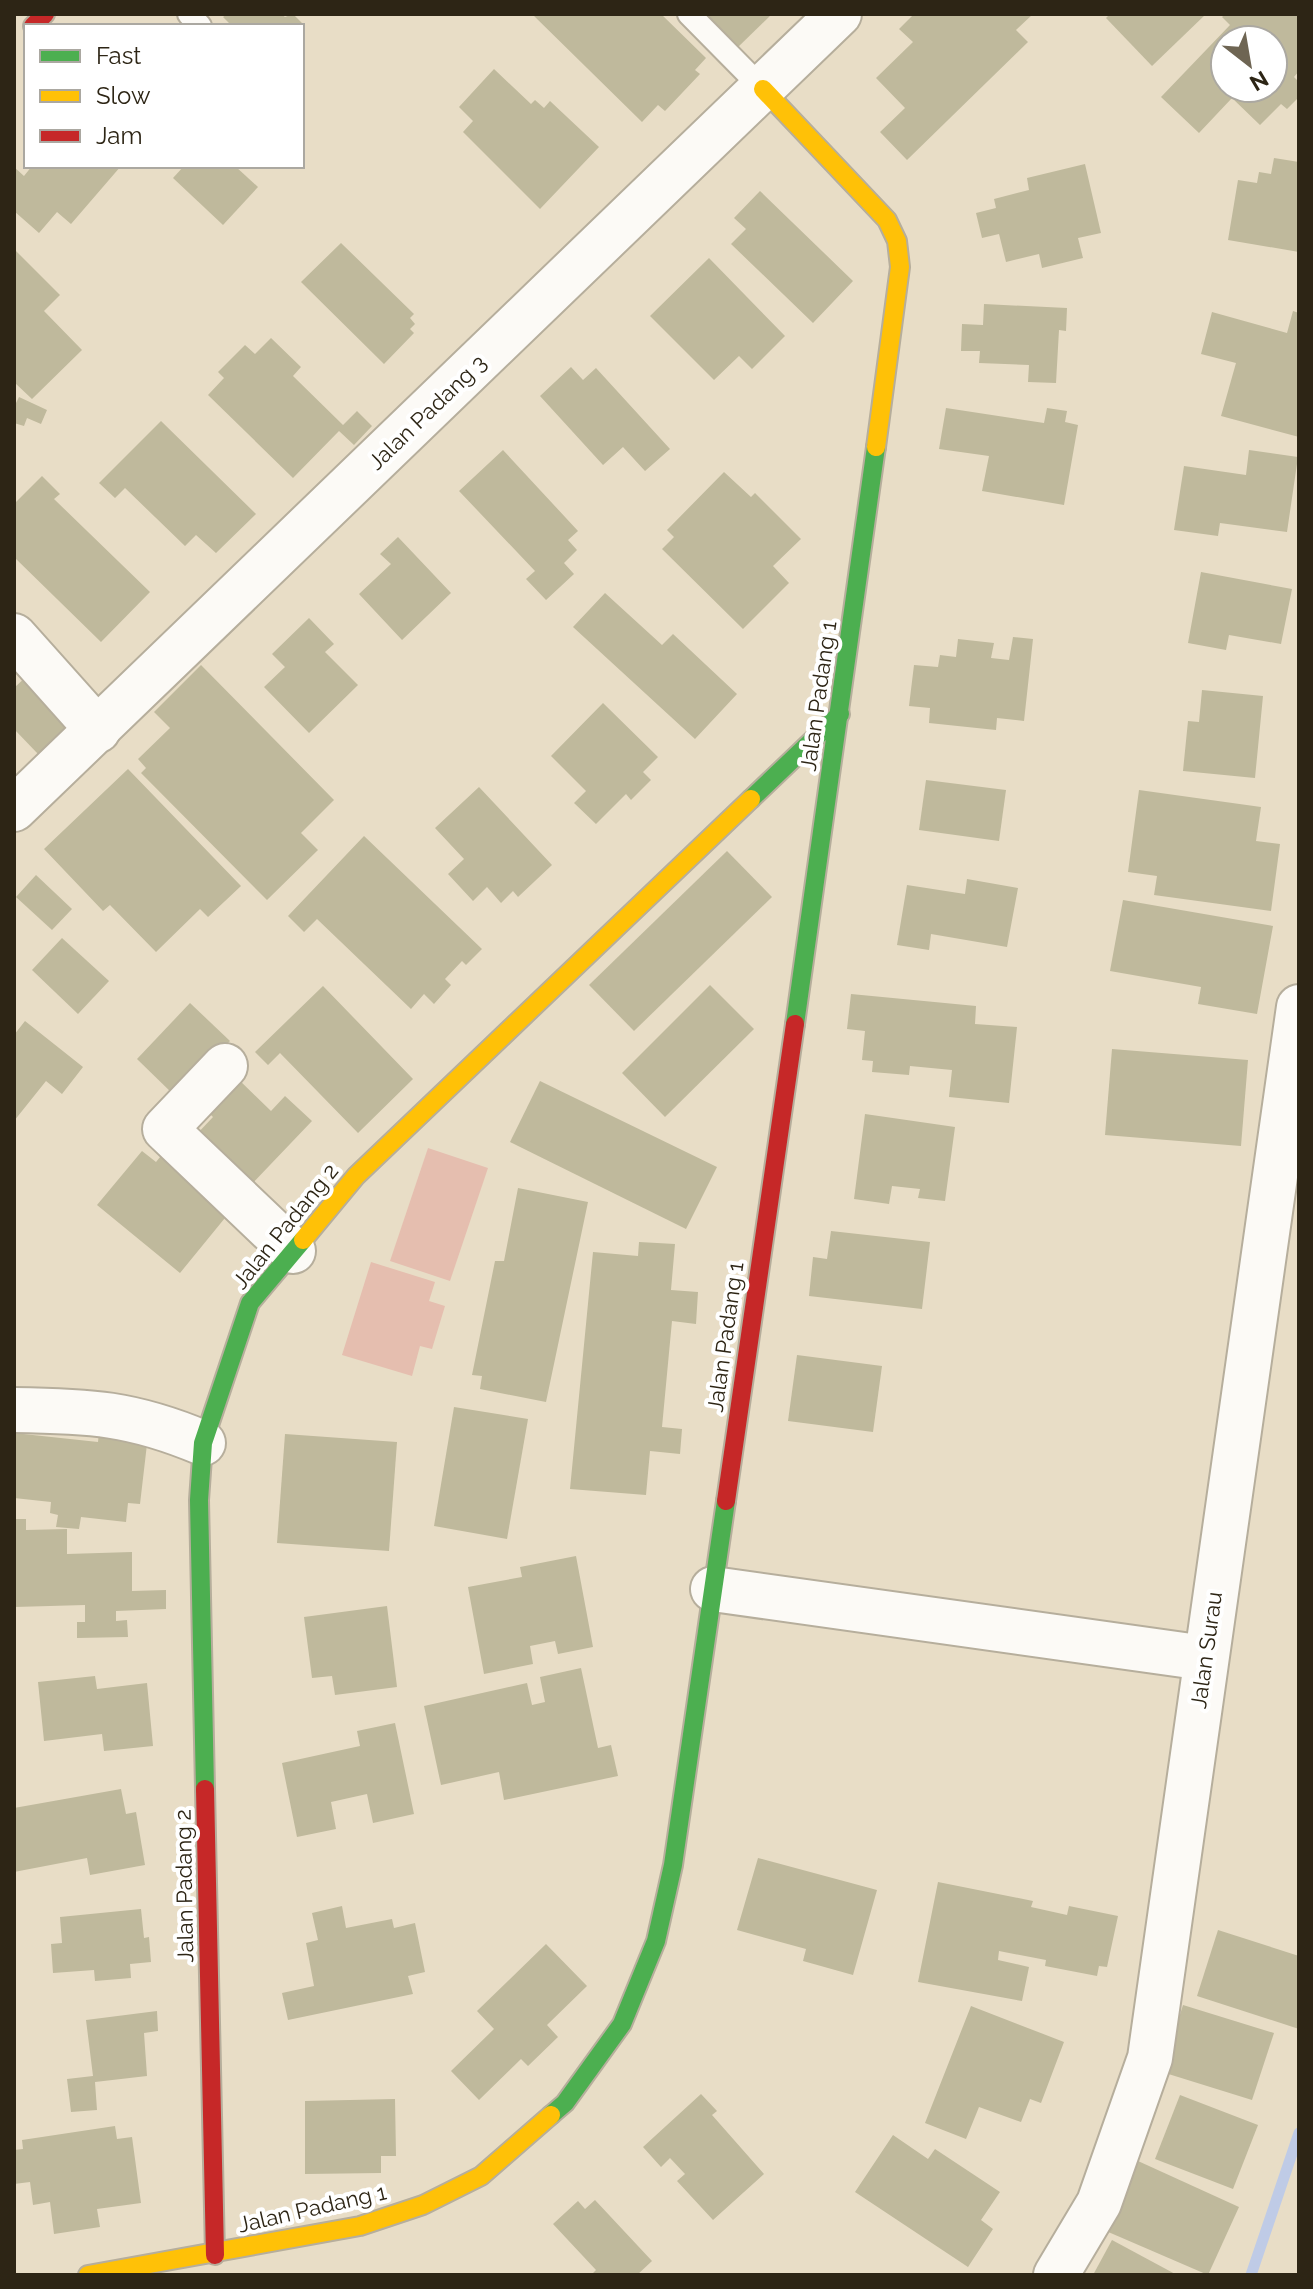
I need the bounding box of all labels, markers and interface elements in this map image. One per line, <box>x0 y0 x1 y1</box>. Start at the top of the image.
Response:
legend <box>24 24 304 168</box>
north arrow <box>1209 24 1289 104</box>
text: Fast <box>96 41 141 70</box>
text: N <box>1245 66 1273 97</box>
text: Slow <box>96 81 151 110</box>
text: Jam <box>96 121 142 150</box>
street label: Jalan Padang 3 <box>363 349 491 475</box>
street label: Jalan Padang 1 <box>795 619 841 773</box>
street label: Jalan Padang 2 <box>227 1158 343 1294</box>
street label: Jalan Padang 1 <box>702 1260 748 1414</box>
street label: Jalan Surau <box>1185 1590 1227 1710</box>
street label: Jalan Padang 2 <box>170 1809 198 1963</box>
street label: Jalan Padang 1 <box>235 2178 389 2238</box>

